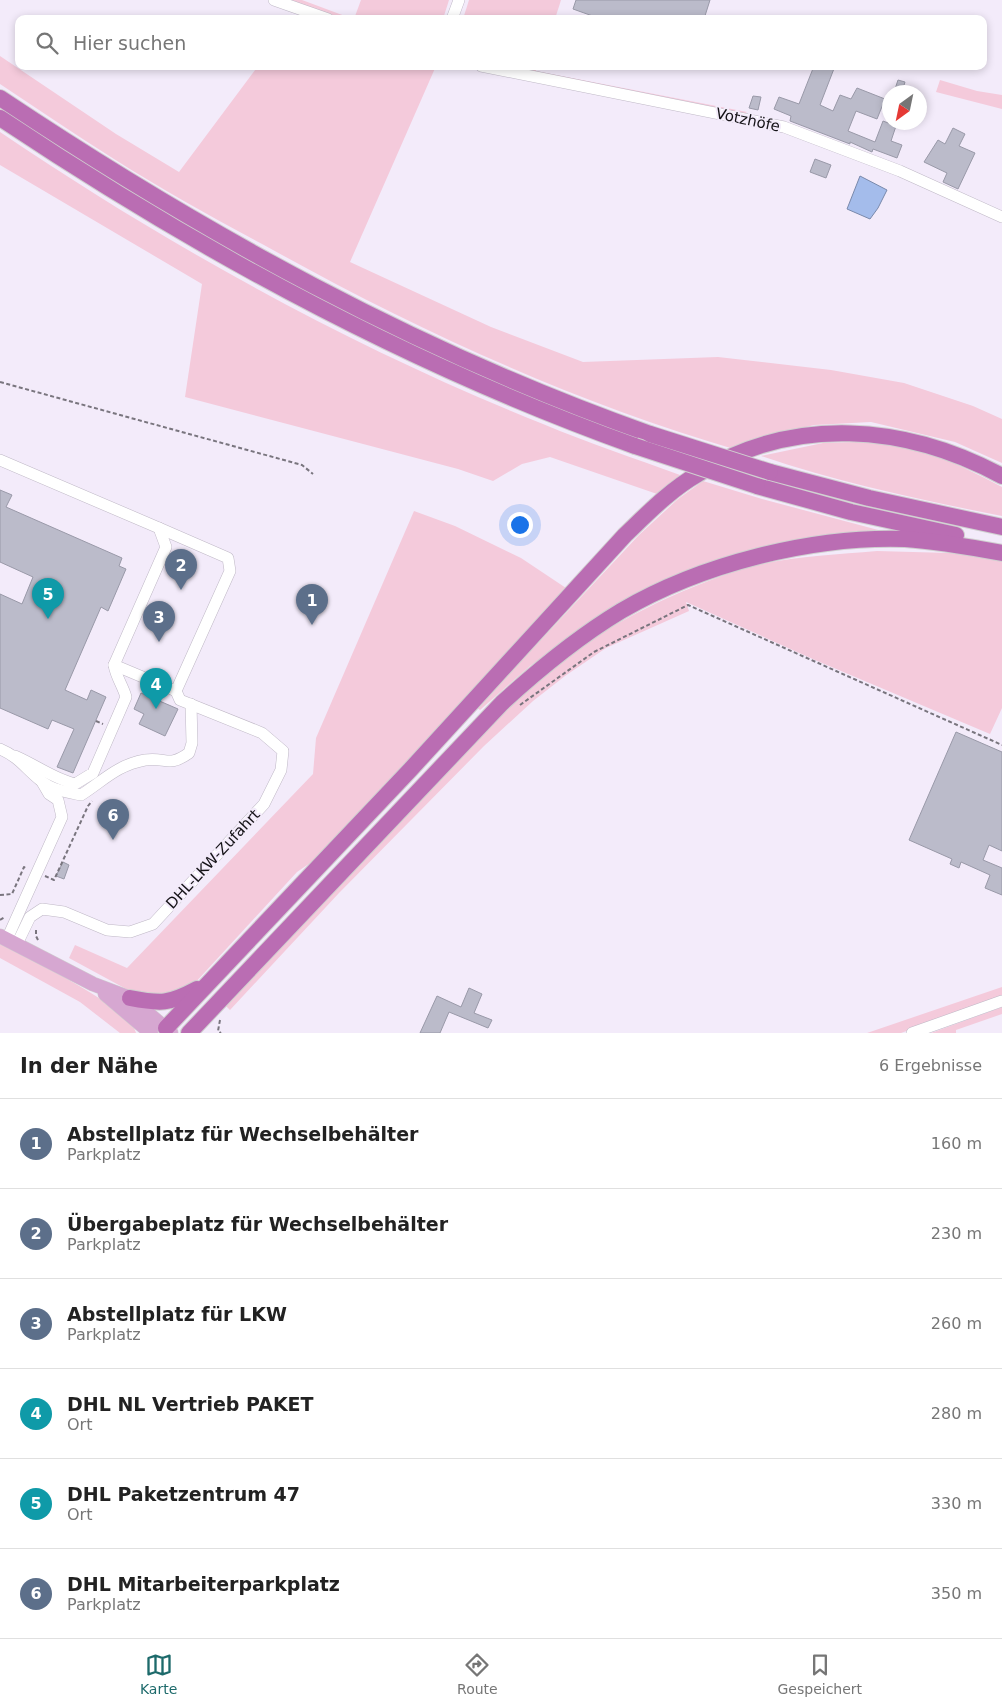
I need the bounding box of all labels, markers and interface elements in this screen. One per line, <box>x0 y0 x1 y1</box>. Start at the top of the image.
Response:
search box <box>15 15 987 70</box>
icon: search <box>33 29 61 57</box>
text: Hier suchen <box>73 32 186 54</box>
north arrow <box>882 85 927 130</box>
street label: Votzhöfe <box>714 104 782 136</box>
your location <box>507 512 533 538</box>
pin: 2 <box>165 549 197 590</box>
pin: 5 <box>32 578 64 619</box>
pin: 1 <box>296 584 328 625</box>
pin: 3 <box>143 601 175 642</box>
pin: 4 <box>140 668 172 709</box>
pin: 6 <box>97 799 129 840</box>
street label: DHL-LKW-Zufahrt <box>162 805 264 912</box>
text: In der Nähe <box>20 1054 158 1078</box>
text: 6 Ergebnisse <box>879 1056 982 1075</box>
text: Abstellplatz für Wechselbehälter <box>67 1123 418 1145</box>
text: 1 <box>30 1134 42 1153</box>
text: 160 m <box>931 1134 982 1153</box>
text: Parkplatz <box>67 1145 141 1164</box>
text: Übergabeplatz für Wechselbehälter <box>67 1213 448 1235</box>
text: 2 <box>30 1224 42 1243</box>
text: 230 m <box>931 1224 982 1243</box>
text: Parkplatz <box>67 1235 141 1254</box>
text: Abstellplatz für LKW <box>67 1303 287 1325</box>
text: 3 <box>30 1314 42 1333</box>
text: 260 m <box>931 1314 982 1333</box>
text: Parkplatz <box>67 1325 141 1344</box>
text: DHL NL Vertrieb PAKET <box>67 1393 314 1415</box>
text: 4 <box>30 1404 42 1423</box>
text: 280 m <box>931 1404 982 1423</box>
text: Ort <box>67 1415 92 1434</box>
text: DHL Paketzentrum 47 <box>67 1483 300 1505</box>
text: 5 <box>30 1494 42 1513</box>
text: 330 m <box>931 1494 982 1513</box>
text: Ort <box>67 1505 92 1524</box>
text: DHL Mitarbeiterparkplatz <box>67 1573 340 1595</box>
text: 6 <box>30 1584 42 1603</box>
text: 350 m <box>931 1584 982 1603</box>
text: Parkplatz <box>67 1595 141 1614</box>
tab: Karte <box>140 1651 177 1697</box>
tab: Route <box>457 1651 498 1697</box>
tab: Gespeichert <box>778 1651 862 1697</box>

